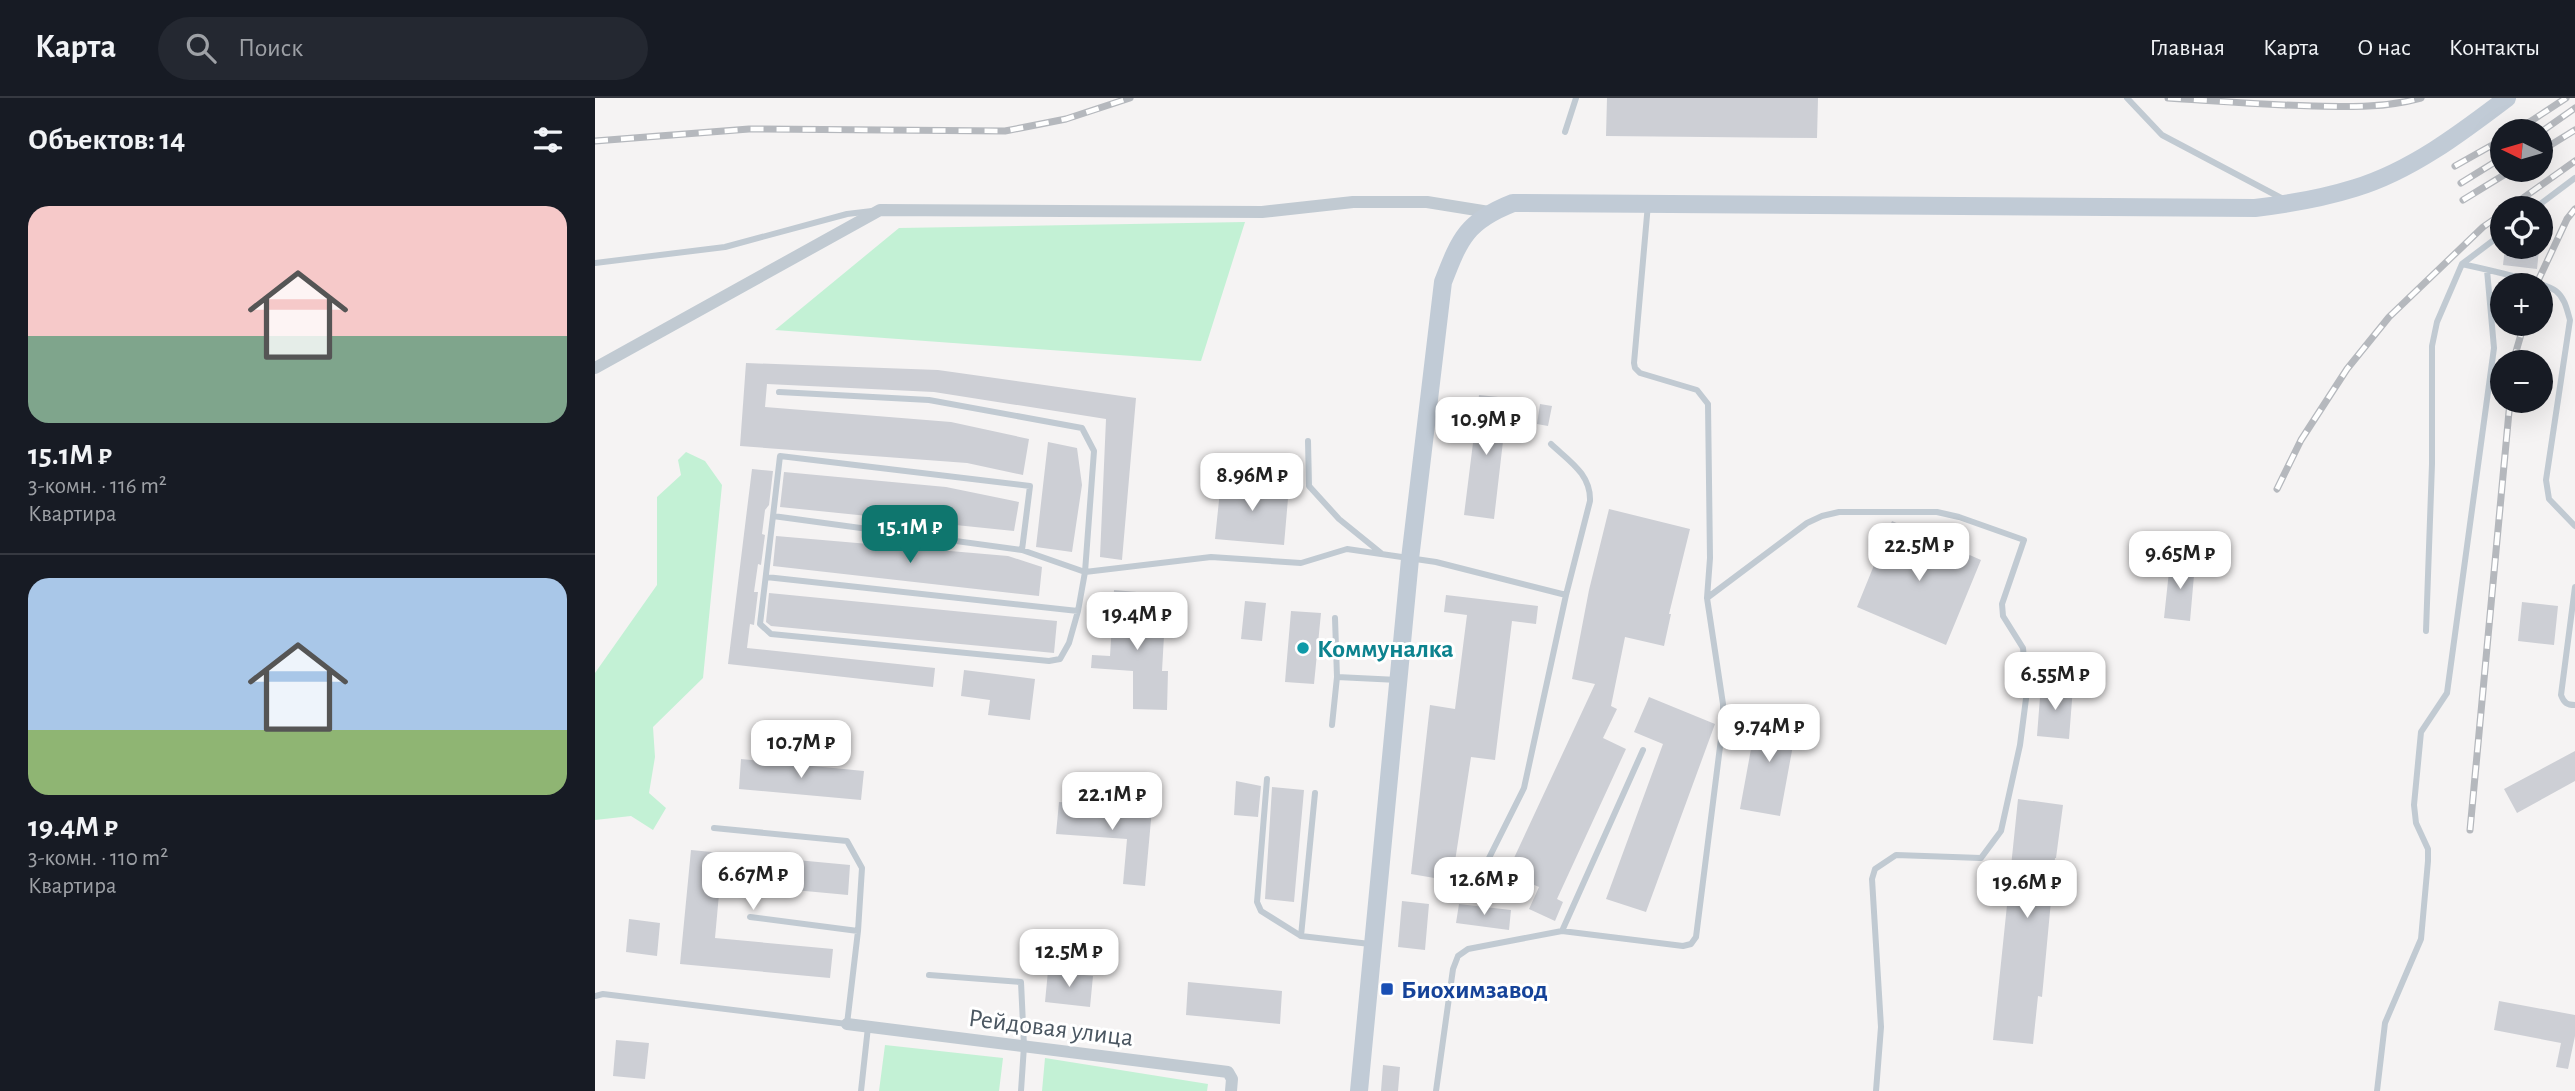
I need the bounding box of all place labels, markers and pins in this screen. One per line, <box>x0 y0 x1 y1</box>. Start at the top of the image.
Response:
pin: 10.9M ₽ <box>1421 398 1551 457</box>
pin: 8.96M ₽ <box>1187 454 1317 513</box>
pin: 15.1M ₽ <box>845 505 975 565</box>
pin: 22.5M ₽ <box>1854 524 1984 583</box>
pin: 9.65M ₽ <box>2115 532 2245 591</box>
pin: 19.4M ₽ <box>1072 592 1202 652</box>
place label: Коммуналка <box>1317 636 1454 662</box>
marker: Коммуналка <box>1295 640 1311 656</box>
pin: 6.55M ₽ <box>1990 652 2120 712</box>
pin: 9.74M ₽ <box>1704 704 1834 764</box>
pin: 10.7M ₽ <box>736 720 866 780</box>
pin: 22.1M ₽ <box>1047 772 1177 832</box>
pin: 6.67M ₽ <box>688 852 818 912</box>
pin: 12.6M ₽ <box>1419 858 1549 917</box>
pin: 19.6M ₽ <box>1962 860 2092 920</box>
pin: 12.5M ₽ <box>1004 930 1134 989</box>
place label: Биохимзавод <box>1401 977 1548 1003</box>
marker: Биохимзавод <box>1379 981 1395 997</box>

